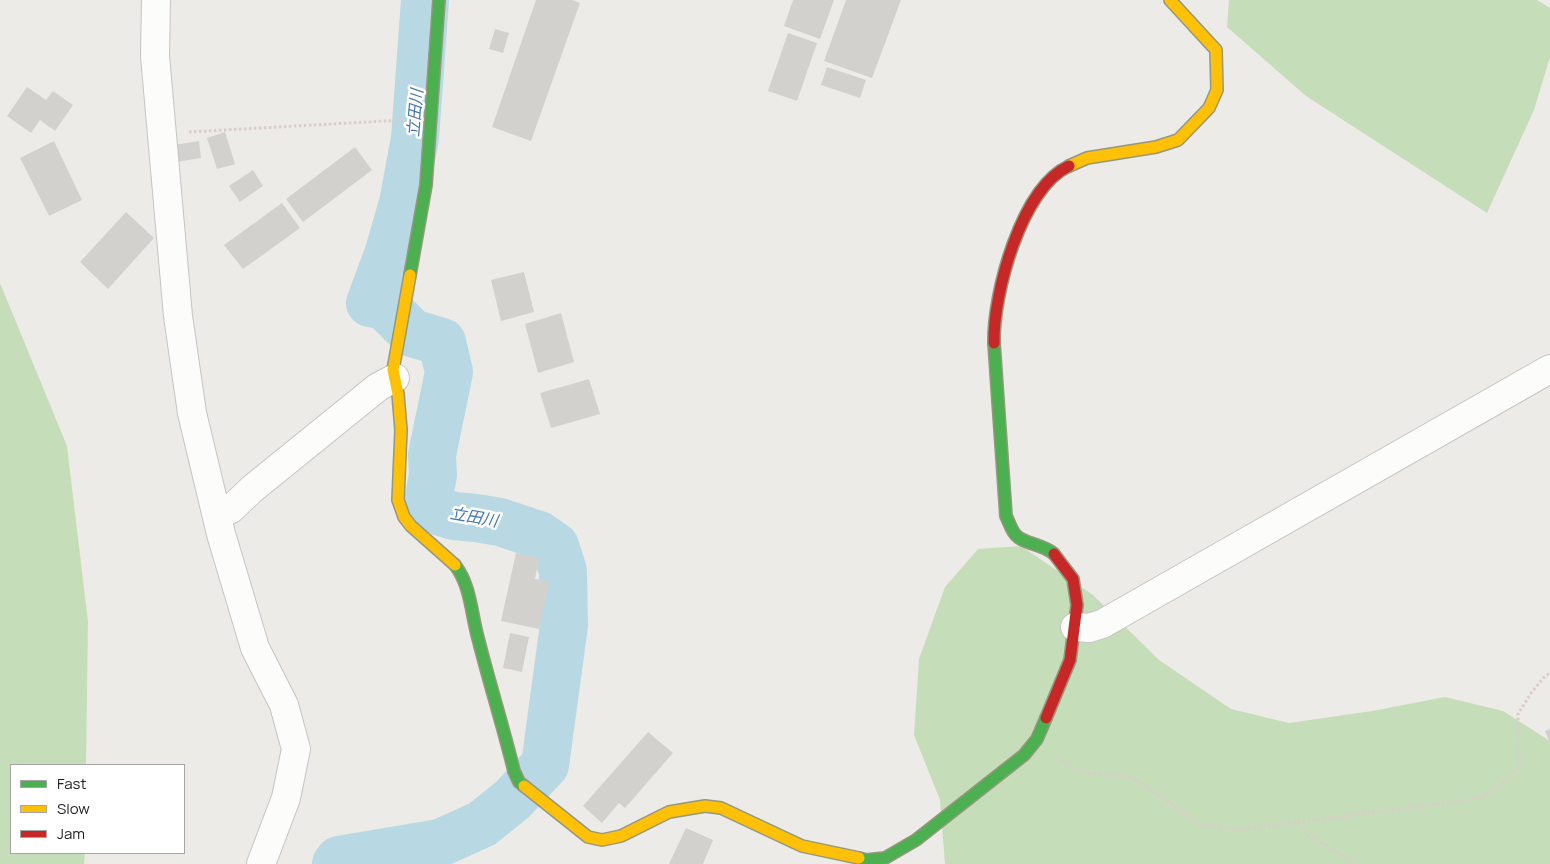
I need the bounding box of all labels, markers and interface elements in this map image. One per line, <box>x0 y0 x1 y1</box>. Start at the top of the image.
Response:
water label: 立田川 <box>404 88 428 138</box>
water label: 立田川 <box>449 504 499 532</box>
legend <box>10 764 185 854</box>
text: Fast <box>57 773 86 794</box>
text: Slow <box>57 798 90 819</box>
text: Jam <box>57 823 85 844</box>

